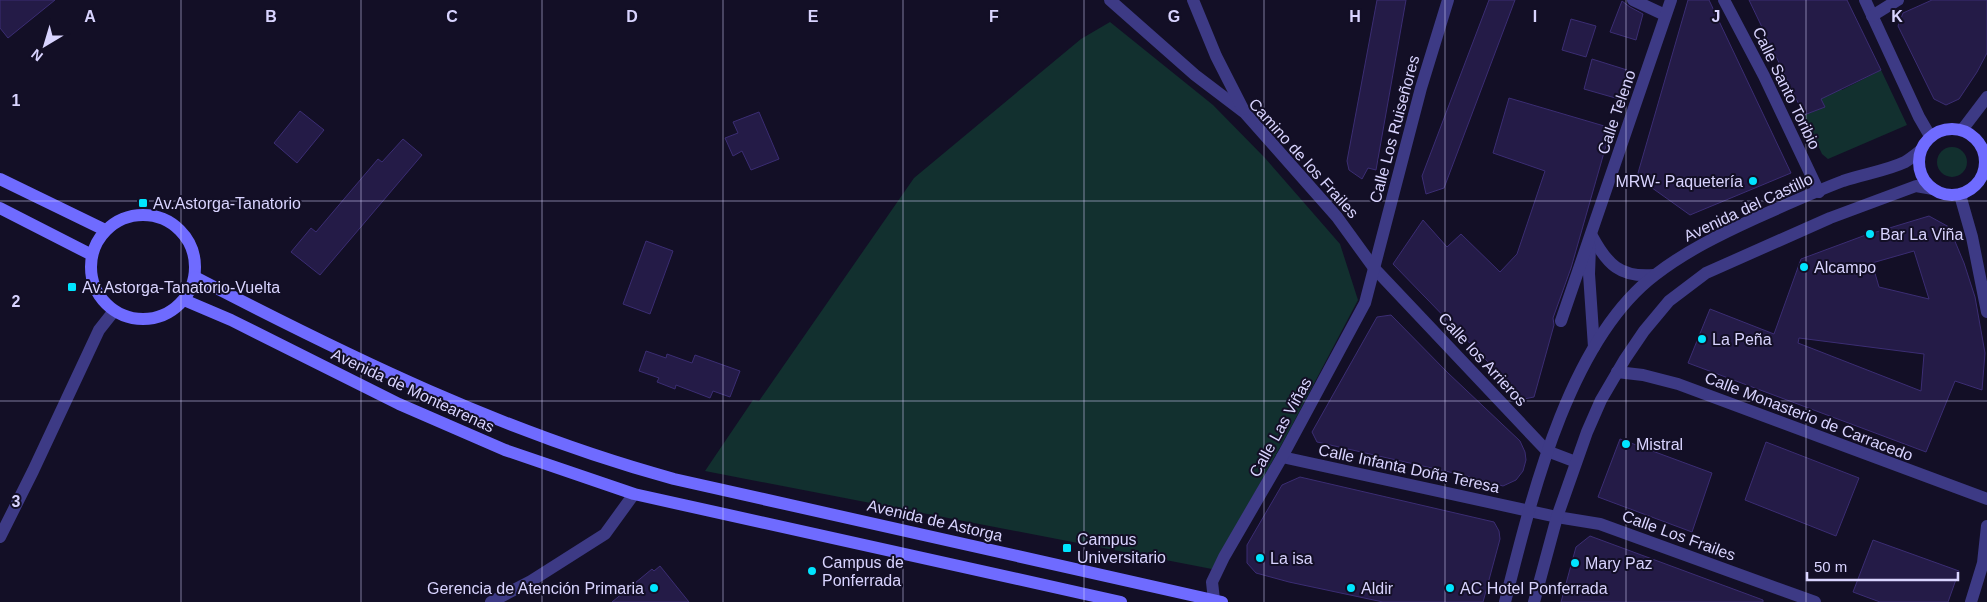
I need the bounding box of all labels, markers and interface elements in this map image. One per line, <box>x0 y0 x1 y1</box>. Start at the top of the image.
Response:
text: A <box>84 8 96 25</box>
text: B <box>265 8 277 25</box>
text: C <box>446 8 458 25</box>
text: D <box>626 8 638 25</box>
text: E <box>808 8 819 25</box>
text: F <box>989 8 999 25</box>
text: G <box>1168 8 1180 25</box>
text: H <box>1349 8 1361 25</box>
text: I <box>1533 8 1537 25</box>
text: J <box>1712 8 1720 25</box>
text: K <box>1891 8 1903 25</box>
north arrow <box>20 20 70 70</box>
street label: Calle Santo Toribio <box>1750 24 1824 152</box>
text: N <box>28 46 46 65</box>
street label: Calle Los Ruiseñores <box>1367 53 1422 205</box>
street label: Calle Teleno <box>1594 68 1639 156</box>
text: 1 <box>12 92 21 109</box>
street label: Camino de los Frailes <box>1246 95 1362 222</box>
street label: Avenida del Castillo <box>1681 170 1815 245</box>
place label: MRW- Paquetería <box>1616 173 1743 190</box>
marker: MRW- Paquetería <box>1747 175 1759 187</box>
place label: Av.Astorga-Tanatorio <box>153 195 301 212</box>
marker: Av.Astorga-Tanatorio <box>137 197 149 209</box>
place label: Bar La Viña <box>1880 226 1963 243</box>
marker: Bar La Viña <box>1864 228 1876 240</box>
place label: Alcampo <box>1814 259 1876 276</box>
marker: Alcampo <box>1798 261 1810 273</box>
place label: Av.Astorga-Tanatorio-Vuelta <box>82 279 280 296</box>
marker: Av.Astorga-Tanatorio-Vuelta <box>66 281 78 293</box>
text: 2 <box>12 293 21 310</box>
street label: Calle los Arrieros <box>1435 309 1530 409</box>
place label: La Peña <box>1712 331 1772 348</box>
marker: La Peña <box>1696 333 1708 345</box>
street label: Avenida de Montearenas <box>329 345 497 436</box>
street label: Calle Monasterio de Carracedo <box>1702 369 1915 464</box>
street label: Calle Las Viñas <box>1246 375 1315 480</box>
place label: Mistral <box>1636 436 1683 453</box>
marker: Mistral <box>1620 438 1632 450</box>
street label: Calle Infanta Doña Teresa <box>1317 441 1501 496</box>
text: 3 <box>12 493 21 510</box>
street label: Avenida de Astorga <box>866 497 1004 544</box>
street label: Calle Los Frailes <box>1620 507 1738 564</box>
place label: Campus Universitario <box>1077 531 1166 566</box>
marker: Campus Universitario <box>1061 542 1073 554</box>
place label: La isa <box>1270 550 1313 567</box>
scale bar <box>1807 550 1958 582</box>
marker: La isa <box>1254 552 1266 564</box>
place label: Campus de Ponferrada <box>822 554 904 589</box>
place label: Mary Paz <box>1585 555 1653 572</box>
marker: Mary Paz <box>1569 557 1581 569</box>
text: 50 m <box>1814 558 1847 575</box>
marker: Campus de Ponferrada <box>806 565 818 577</box>
place label: Gerencia de Atención Primaria <box>427 580 644 597</box>
place label: Aldir <box>1361 580 1394 597</box>
place label: AC Hotel Ponferrada <box>1460 580 1608 597</box>
marker: Gerencia de Atención Primaria <box>648 582 660 594</box>
marker: Aldir <box>1345 582 1357 594</box>
marker: AC Hotel Ponferrada <box>1444 582 1456 594</box>

